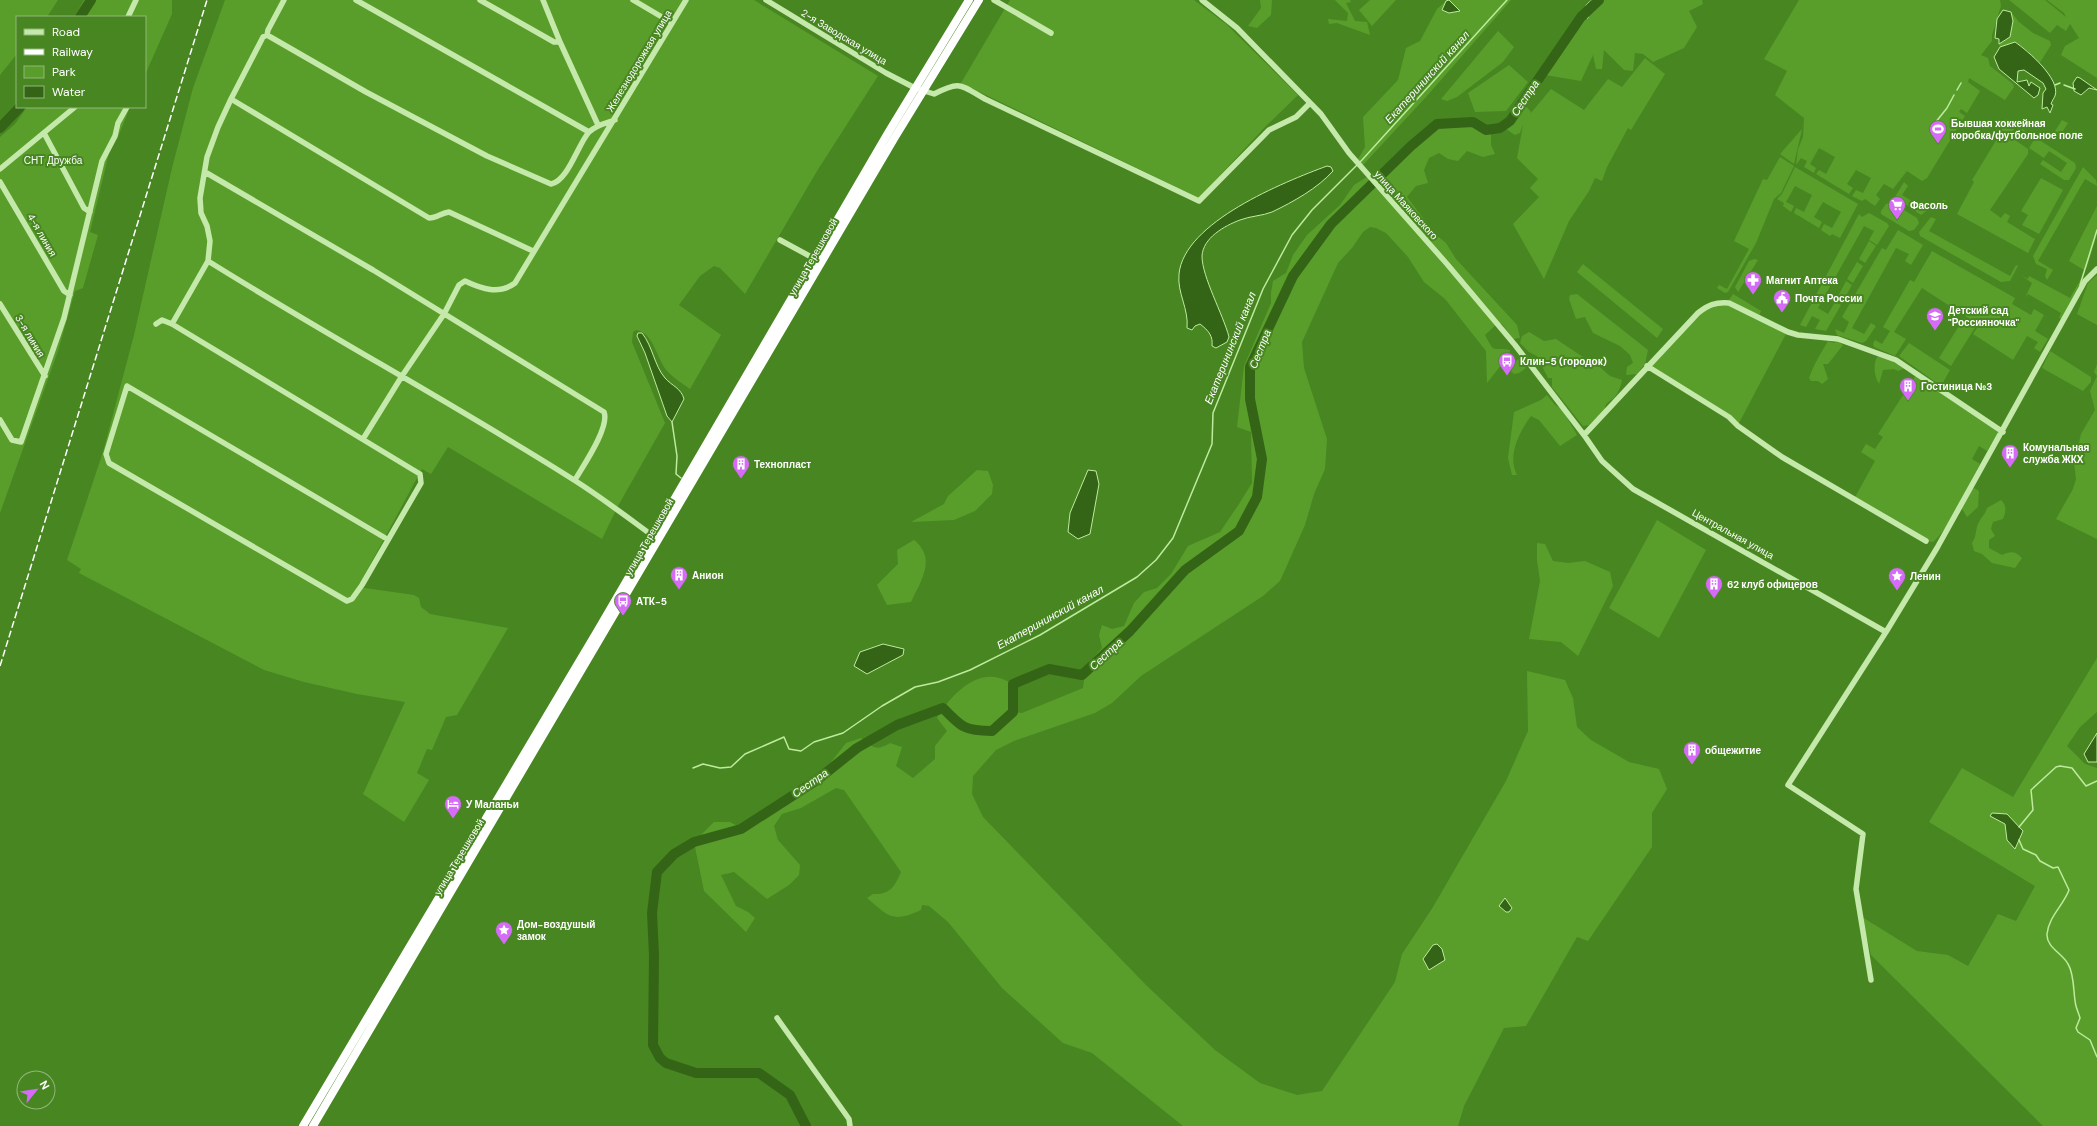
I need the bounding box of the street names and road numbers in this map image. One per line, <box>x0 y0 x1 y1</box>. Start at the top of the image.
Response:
street label: 2-я Заводская улица <box>799 6 890 68</box>
street label: Железнодорожная улица <box>603 7 675 114</box>
street label: улица Маяковского <box>1371 168 1441 243</box>
street label: 4-я линия <box>24 211 60 259</box>
street label: улица Терешковой <box>786 216 840 298</box>
street label: 3-я линия <box>12 312 48 360</box>
street label: улица Терешковой <box>622 496 676 578</box>
street label: Центральная улица <box>1690 506 1777 562</box>
street label: улица Терешковой <box>431 816 487 898</box>

